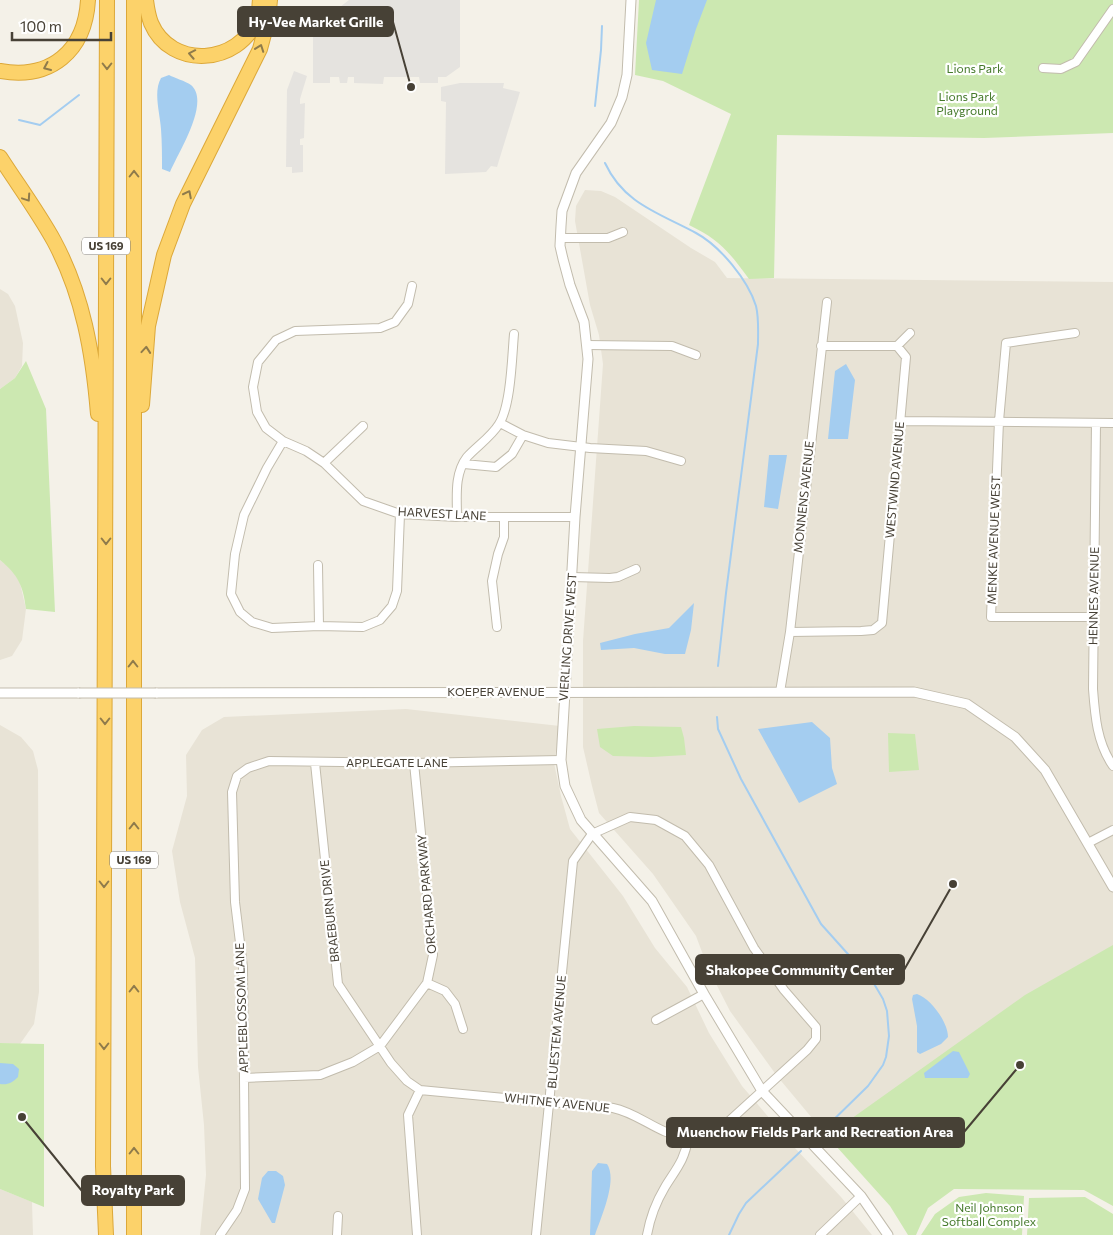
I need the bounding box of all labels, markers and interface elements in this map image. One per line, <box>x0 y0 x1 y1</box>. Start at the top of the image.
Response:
callout: Hy-Vee Market Grille <box>238 7 393 36</box>
scale bar <box>12 10 111 42</box>
text: Hy-Vee Market Grille <box>249 13 383 30</box>
text: 100 m <box>20 17 62 35</box>
one-way arrow <box>254 44 264 53</box>
one-way arrow <box>187 49 196 60</box>
one-way arrow <box>43 60 52 71</box>
park label: Lions Park <box>947 61 1004 75</box>
one-way arrow <box>102 62 112 70</box>
park label: Lions Park Playground <box>936 89 998 117</box>
one-way arrow <box>129 170 139 178</box>
one-way arrow <box>182 190 192 199</box>
one-way arrow <box>21 192 30 202</box>
road number: US 169 <box>82 238 130 255</box>
one-way arrow <box>101 278 111 285</box>
one-way arrow <box>140 346 151 354</box>
street label: WESTWIND AVENUE <box>882 421 906 539</box>
street label: MONNENS AVENUE <box>790 440 816 554</box>
street label: MENKE AVENUE WEST <box>984 475 1002 605</box>
street label: HARVEST LANE <box>397 504 487 522</box>
one-way arrow <box>100 537 111 545</box>
street label: HENNES AVENUE <box>1085 547 1101 645</box>
street label: VIERLING DRIVE WEST <box>556 572 579 702</box>
one-way arrow <box>128 660 138 668</box>
street label: KOEPER AVENUE <box>447 684 545 698</box>
one-way arrow <box>100 718 110 725</box>
street label: APPLEGATE LANE <box>346 755 448 769</box>
one-way arrow <box>129 822 139 830</box>
street label: ORCHARD PARKWAY <box>414 834 438 954</box>
road number: US 169 <box>110 852 158 868</box>
street label: BRAEBURN DRIVE <box>317 859 341 963</box>
one-way arrow <box>99 880 109 888</box>
street label: APPLEBLOSSOM LANE <box>232 943 250 1073</box>
callout: Shakopee Community Center <box>696 955 904 984</box>
text: Shakopee Community Center <box>706 961 894 978</box>
street label: BLUESTEM AVENUE <box>544 975 568 1089</box>
one-way arrow <box>129 985 139 992</box>
one-way arrow <box>99 1042 109 1050</box>
street label: WHITNEY AVENUE <box>504 1089 611 1115</box>
callout: Muenchow Fields Park and Recreation Area <box>667 1118 964 1147</box>
text: Muenchow Fields Park and Recreation Area <box>677 1123 953 1140</box>
one-way arrow <box>129 1147 139 1155</box>
callout: Royalty Park <box>82 1176 184 1205</box>
text: Royalty Park <box>92 1181 174 1198</box>
park label: Neil Johnson Softball Complex <box>942 1200 1037 1228</box>

